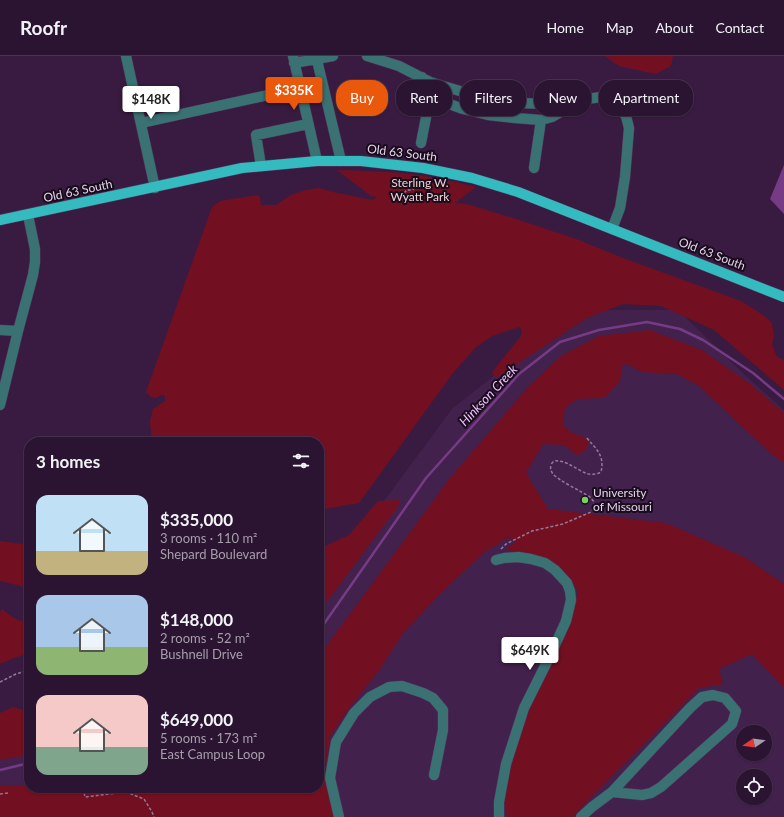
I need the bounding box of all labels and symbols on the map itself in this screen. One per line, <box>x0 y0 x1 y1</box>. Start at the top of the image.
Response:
pin: $335K <box>266 77 322 111</box>
pin: $148K <box>123 86 179 120</box>
street label: Old 63 South <box>366 141 438 164</box>
park label: Sterling W. Wyatt Park <box>391 175 450 204</box>
street label: Old 63 South <box>42 176 114 205</box>
street label: Old 63 South <box>677 234 748 273</box>
water label: Hinkson Creek <box>456 360 521 429</box>
place label: University of Missouri <box>593 485 652 514</box>
marker: University of Missouri <box>580 495 590 505</box>
pin: $649K <box>502 637 558 671</box>
north arrow <box>736 725 772 761</box>

